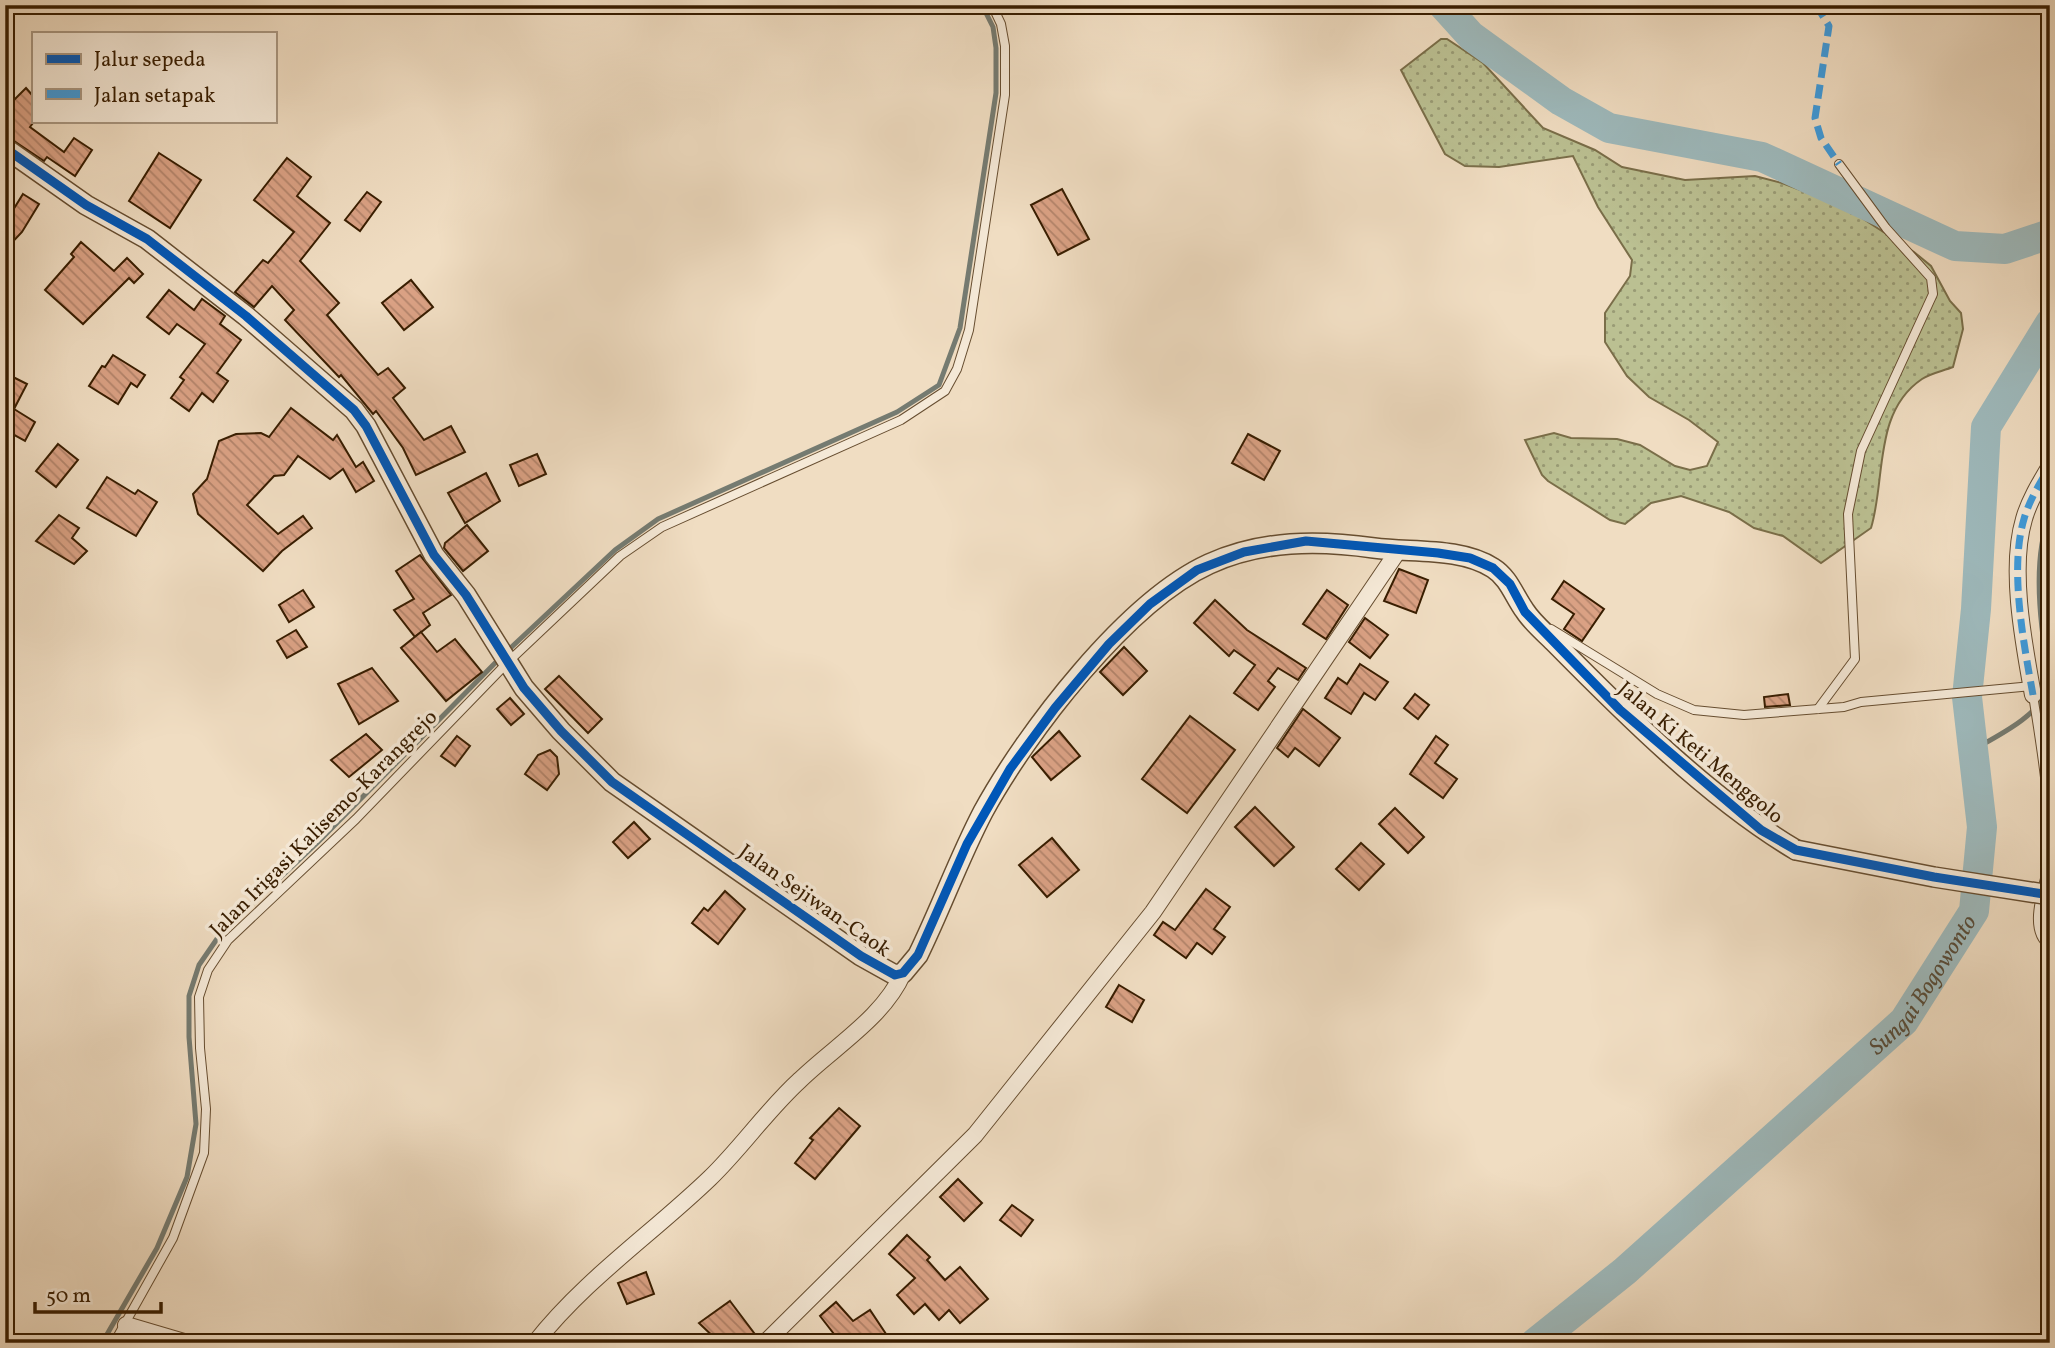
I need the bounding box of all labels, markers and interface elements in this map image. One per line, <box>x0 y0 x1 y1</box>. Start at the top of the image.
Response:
legend <box>32 32 276 122</box>
text: Jalur sepeda <box>94 46 206 75</box>
text: Jalan setapak <box>94 82 216 111</box>
street label: Jalan Ki Keti Menggolo <box>1611 675 1789 831</box>
street label: Jalan Irigasi Kalisemo-Karangrejo <box>204 704 444 944</box>
street label: Jalan Sejiwan-Caok <box>732 838 897 965</box>
water label: Sungai Bogowonto <box>1863 909 1986 1063</box>
scale bar <box>35 1271 161 1315</box>
text: 50 m <box>46 1282 91 1311</box>

